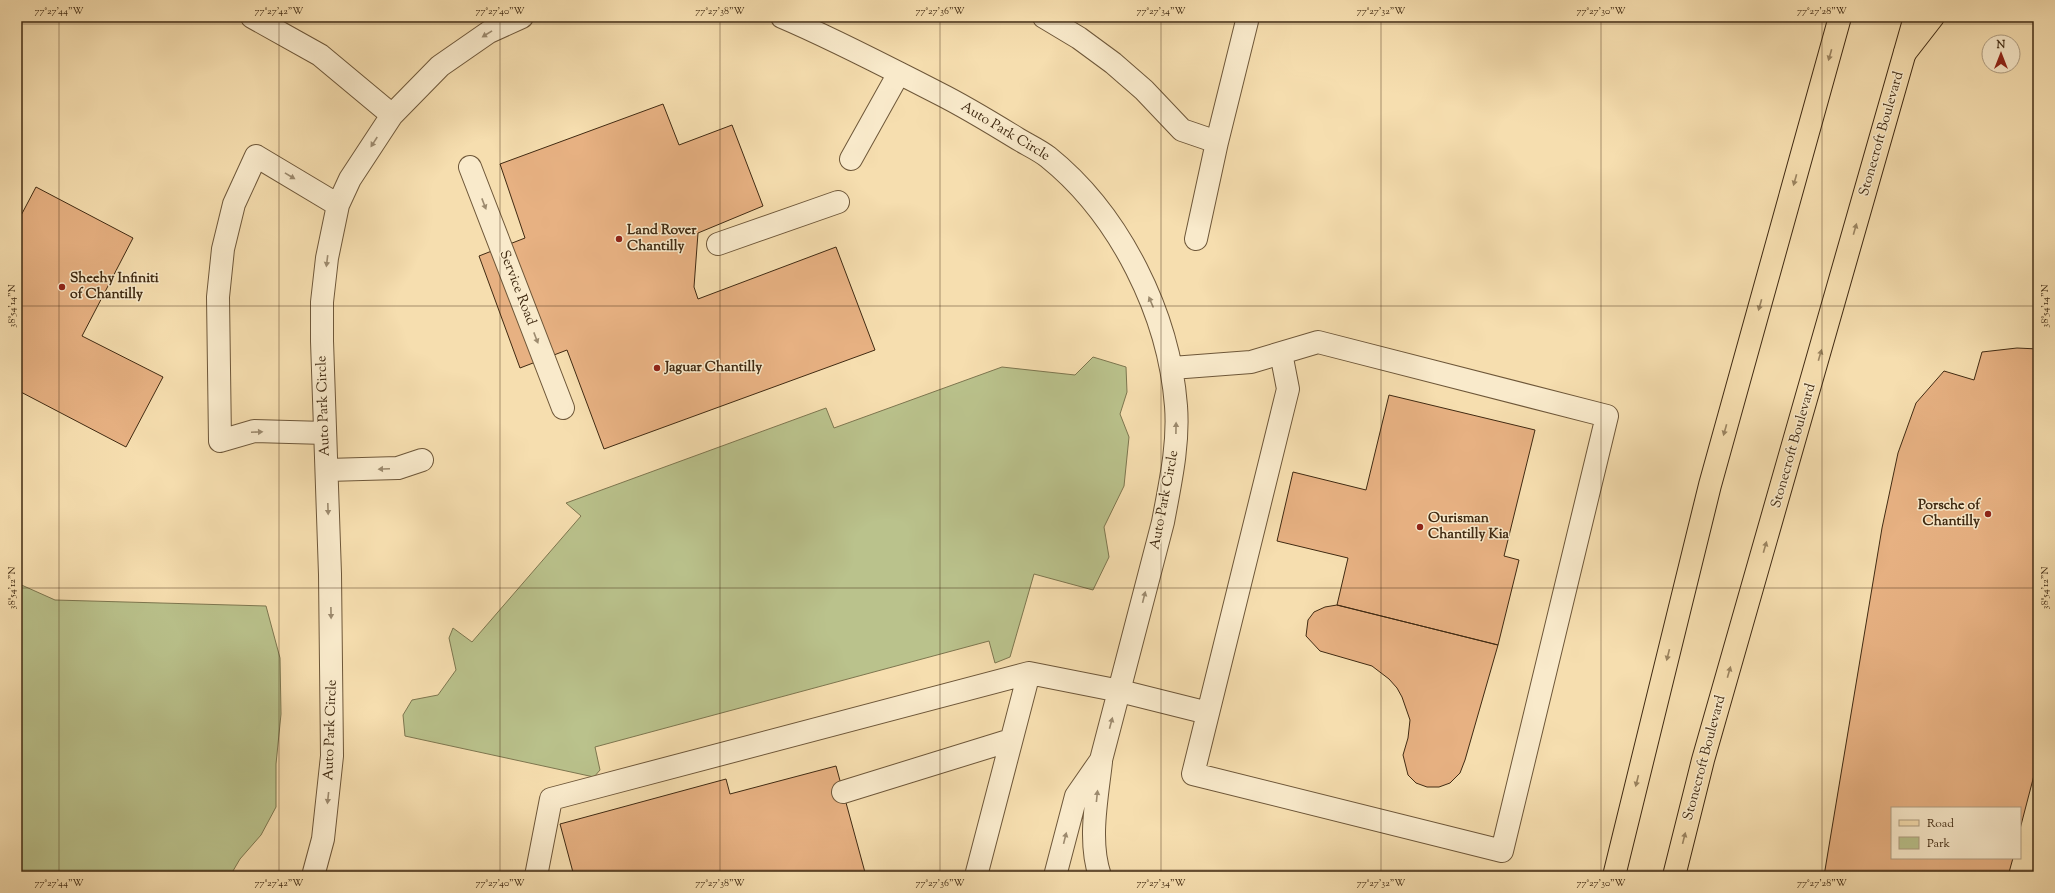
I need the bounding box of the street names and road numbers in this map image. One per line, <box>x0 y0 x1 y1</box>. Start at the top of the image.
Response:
street label: Stonecroft Boulevard <box>1855 69 1909 199</box>
street label: Auto Park Circle <box>957 97 1053 167</box>
street label: Service Road <box>494 248 540 328</box>
street label: Auto Park Circle <box>312 355 336 457</box>
street label: Stonecroft Boulevard <box>1767 381 1821 511</box>
street label: Auto Park Circle <box>1146 449 1184 551</box>
street label: Auto Park Circle <box>319 679 343 781</box>
street label: Stonecroft Boulevard <box>1679 693 1731 823</box>

